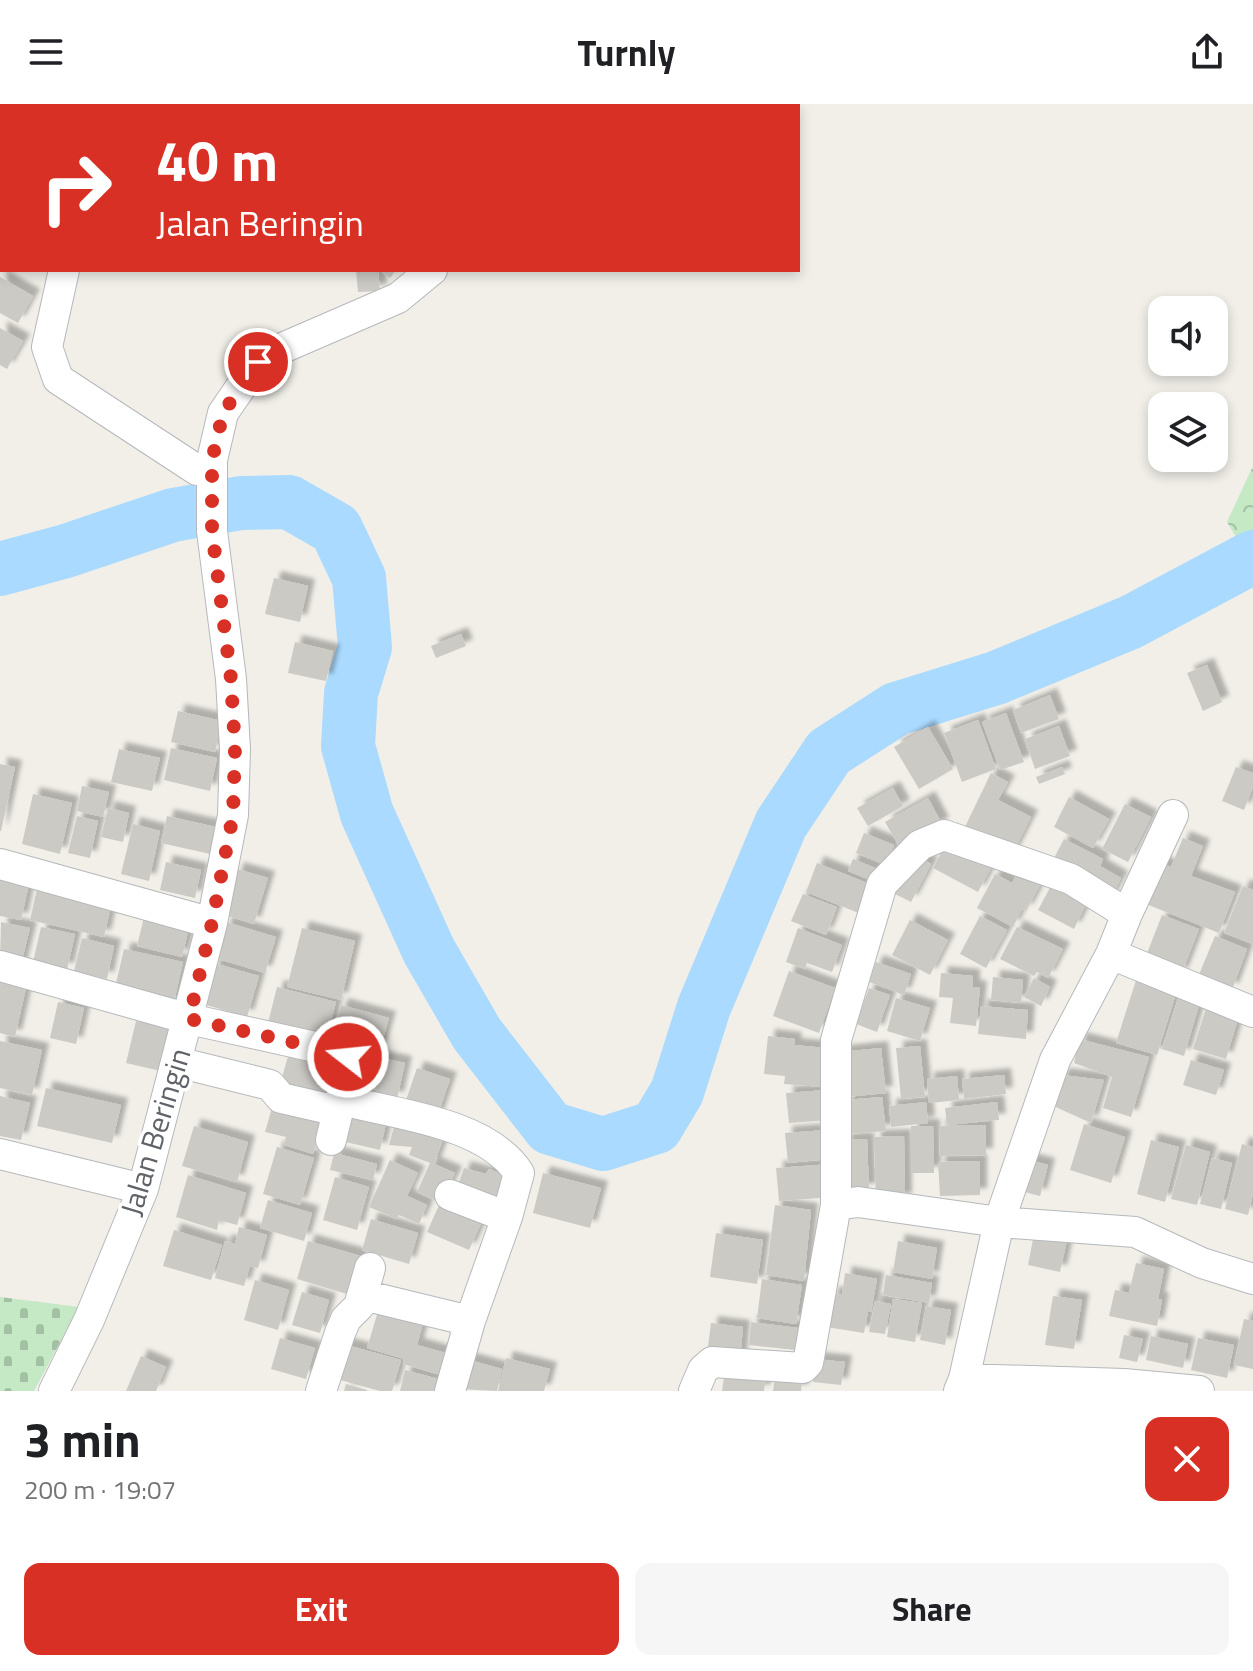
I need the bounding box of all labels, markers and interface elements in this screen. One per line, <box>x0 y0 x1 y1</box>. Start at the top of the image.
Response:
text: Turnly <box>578 25 675 80</box>
icon: menu <box>24 30 68 74</box>
icon: share <box>1185 30 1229 74</box>
text: 40 m <box>156 118 278 203</box>
icon: right <box>24 136 128 240</box>
text: Jalan Beringin <box>156 195 364 250</box>
map controls <box>1148 296 1228 472</box>
button: sound <box>1148 296 1228 376</box>
pin <box>224 328 292 396</box>
icon: arrive <box>236 340 280 384</box>
button: layers <box>1148 392 1228 472</box>
position arrow <box>306 1015 390 1099</box>
street label: Jalan Beringin <box>108 1042 202 1221</box>
text: 3 min <box>24 1403 141 1476</box>
button: close <box>1145 1417 1229 1501</box>
text: 200 m · 19:07 <box>24 1470 176 1509</box>
button: Exit <box>24 1563 619 1655</box>
button: Share <box>635 1563 1229 1655</box>

